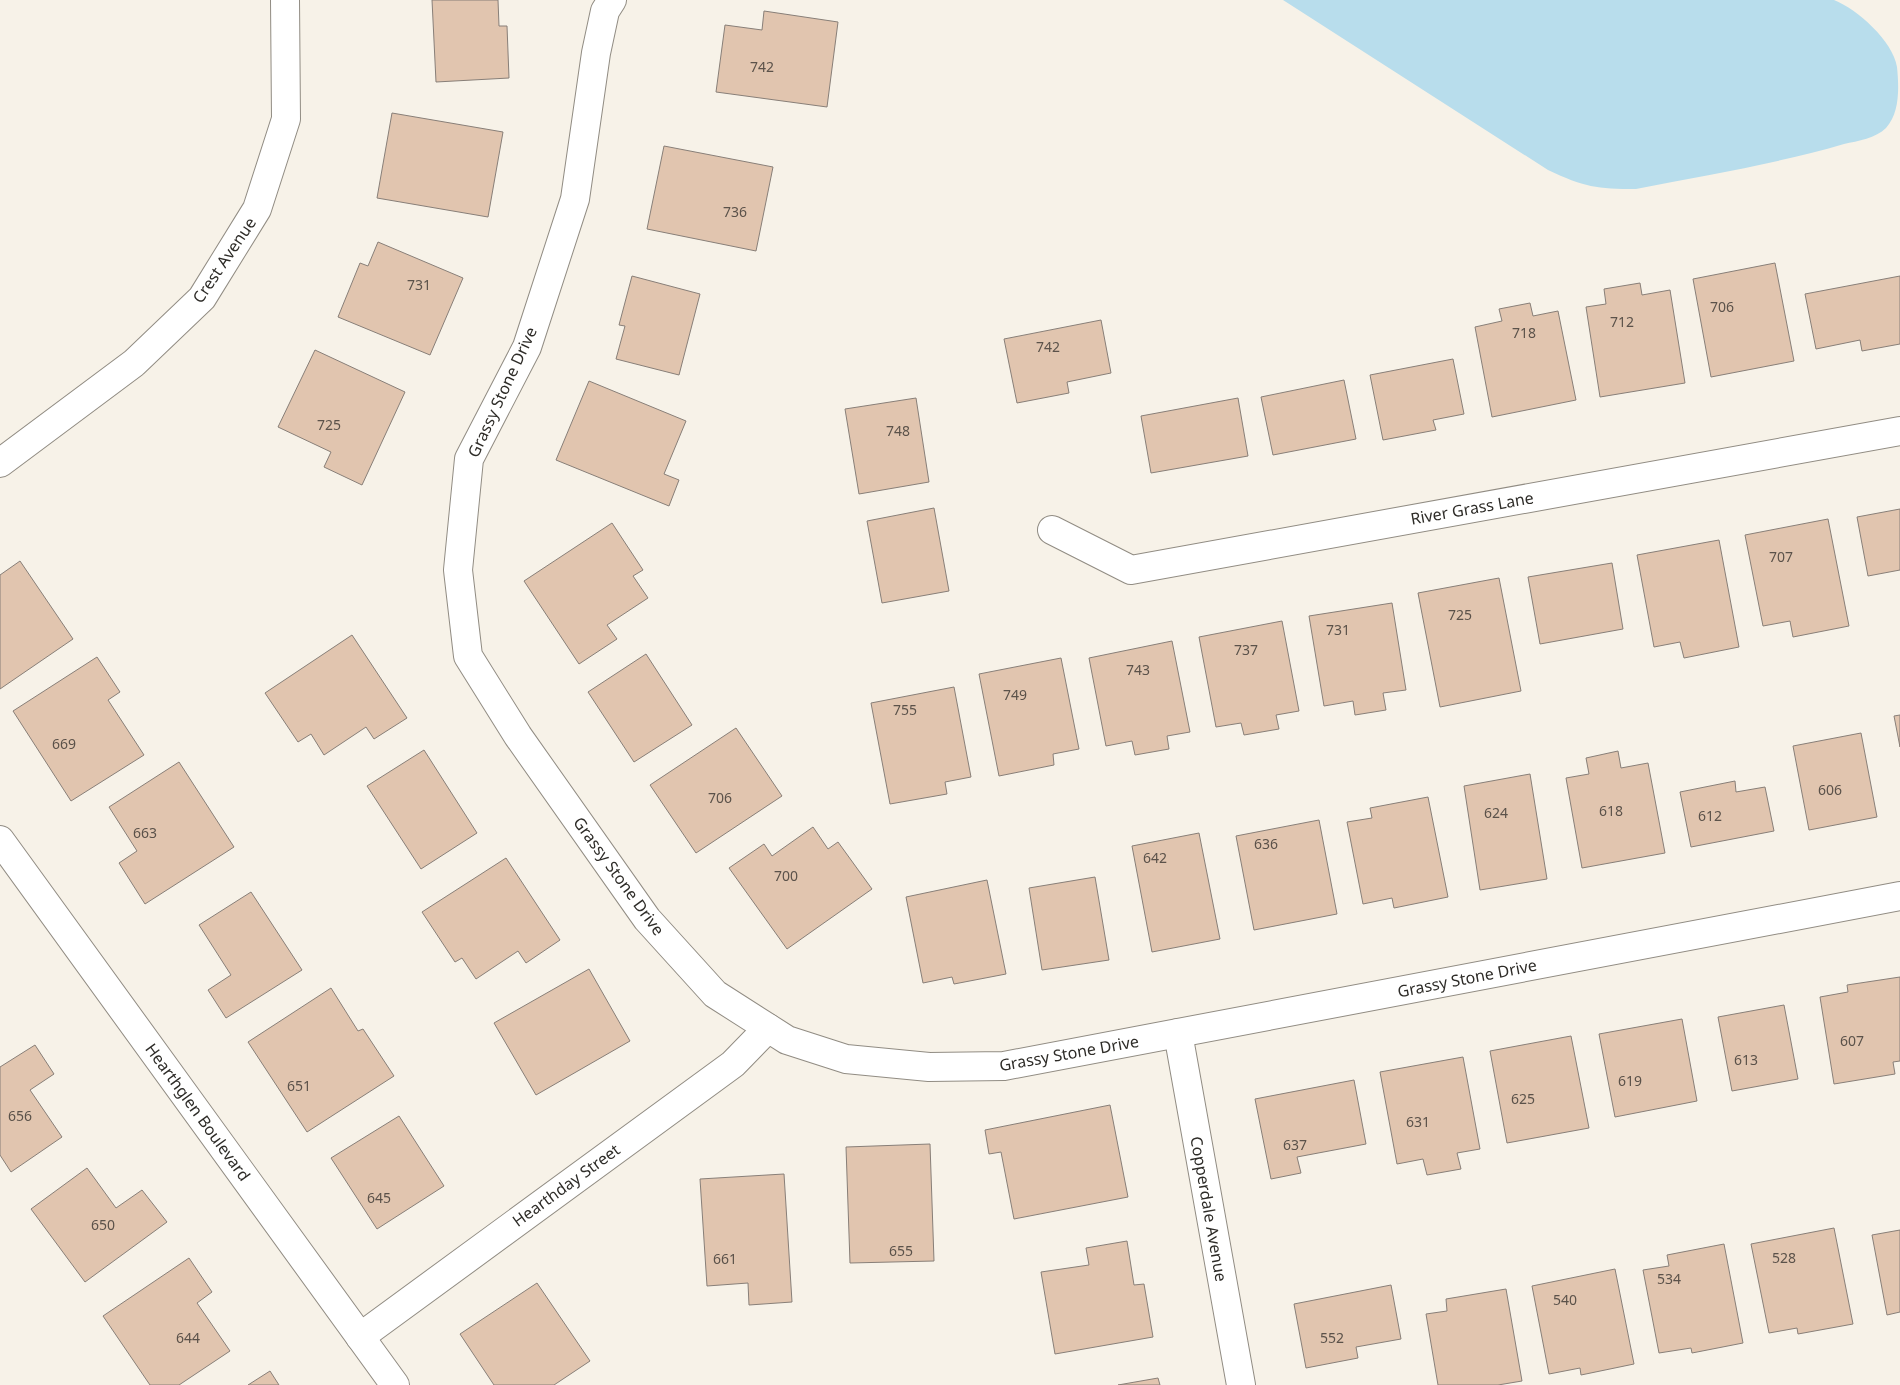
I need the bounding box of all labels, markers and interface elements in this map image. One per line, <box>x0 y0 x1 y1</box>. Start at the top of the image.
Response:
house number: 742 <box>750 57 774 76</box>
house number: 736 <box>723 202 747 221</box>
street label: Crest Avenue <box>187 213 261 307</box>
house number: 731 <box>407 275 431 294</box>
house number: 706 <box>1710 297 1734 316</box>
house number: 712 <box>1610 312 1634 331</box>
street label: Grassy Stone Drive <box>462 323 542 461</box>
house number: 718 <box>1512 323 1536 342</box>
house number: 742 <box>1036 337 1060 356</box>
house number: 725 <box>317 415 341 434</box>
house number: 748 <box>886 421 910 440</box>
street label: River Grass Lane <box>1409 486 1535 530</box>
house number: 707 <box>1769 547 1793 566</box>
house number: 725 <box>1448 605 1472 624</box>
house number: 731 <box>1326 620 1350 639</box>
house number: 737 <box>1234 640 1258 659</box>
house number: 743 <box>1126 660 1150 679</box>
house number: 749 <box>1003 685 1027 704</box>
house number: 755 <box>893 700 917 719</box>
house number: 669 <box>52 734 76 753</box>
house number: 606 <box>1818 780 1842 799</box>
house number: 706 <box>708 788 732 807</box>
house number: 618 <box>1599 801 1623 820</box>
house number: 624 <box>1484 803 1508 822</box>
house number: 612 <box>1698 806 1722 825</box>
street label: Grassy Stone Drive <box>569 812 669 940</box>
house number: 663 <box>133 823 157 842</box>
house number: 636 <box>1254 834 1278 853</box>
house number: 642 <box>1143 848 1167 867</box>
house number: 700 <box>774 866 798 885</box>
street label: Grassy Stone Drive <box>1395 954 1539 1002</box>
street label: Grassy Stone Drive <box>997 1030 1141 1076</box>
house number: 607 <box>1840 1031 1864 1050</box>
street label: Hearthglen Boulevard <box>141 1039 255 1185</box>
house number: 613 <box>1734 1050 1758 1069</box>
house number: 619 <box>1618 1071 1642 1090</box>
house number: 651 <box>287 1076 311 1095</box>
house number: 625 <box>1511 1089 1535 1108</box>
house number: 656 <box>8 1106 32 1125</box>
house number: 631 <box>1406 1112 1430 1131</box>
street label: Copperdale Avenue <box>1185 1135 1233 1283</box>
house number: 637 <box>1283 1135 1307 1154</box>
street label: Hearthday Street <box>508 1138 624 1231</box>
house number: 645 <box>367 1188 391 1207</box>
house number: 650 <box>91 1215 115 1234</box>
house number: 655 <box>889 1241 913 1260</box>
house number: 528 <box>1772 1248 1796 1267</box>
house number: 661 <box>713 1249 737 1268</box>
house number: 534 <box>1657 1269 1681 1288</box>
house number: 540 <box>1553 1290 1577 1309</box>
house number: 644 <box>176 1328 200 1347</box>
house number: 552 <box>1320 1328 1344 1347</box>

